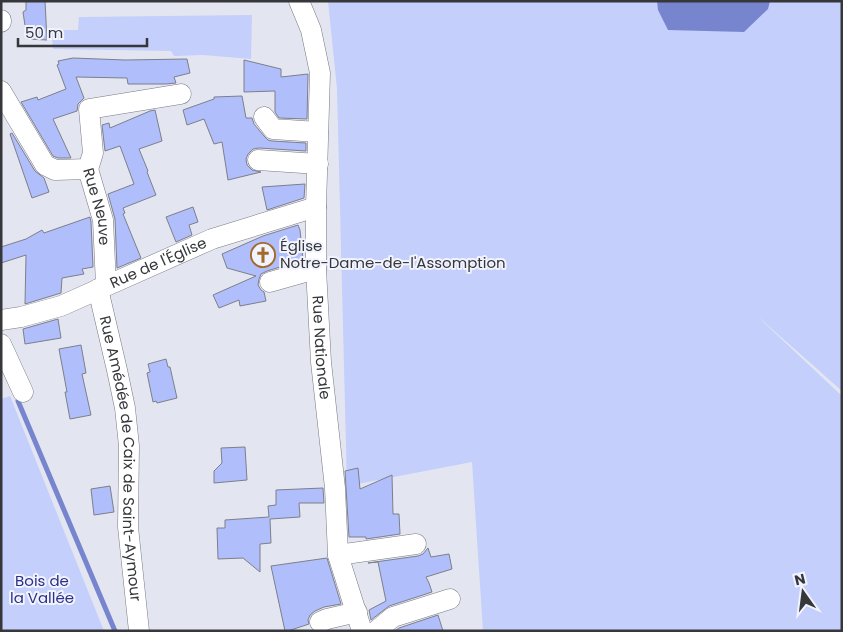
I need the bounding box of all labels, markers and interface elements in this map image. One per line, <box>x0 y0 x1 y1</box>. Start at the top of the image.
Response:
scale bar <box>18 15 146 47</box>
text: 50 m <box>25 22 63 43</box>
street label: Rue Neuve <box>78 165 115 246</box>
street label: Rue de l'Église <box>106 232 210 293</box>
place label: Église Notre-Dame-de-l'Assomption <box>280 235 506 273</box>
church icon: Église Notre-Dame-de-l'Assomption <box>250 242 276 268</box>
street label: Rue Nationale <box>307 295 336 401</box>
street label: Rue Amédée de Caix de Saint-Aymour <box>95 314 147 603</box>
north arrow <box>778 567 828 617</box>
text: N <box>792 568 807 590</box>
park label: Bois de la Vallée <box>10 570 74 608</box>

